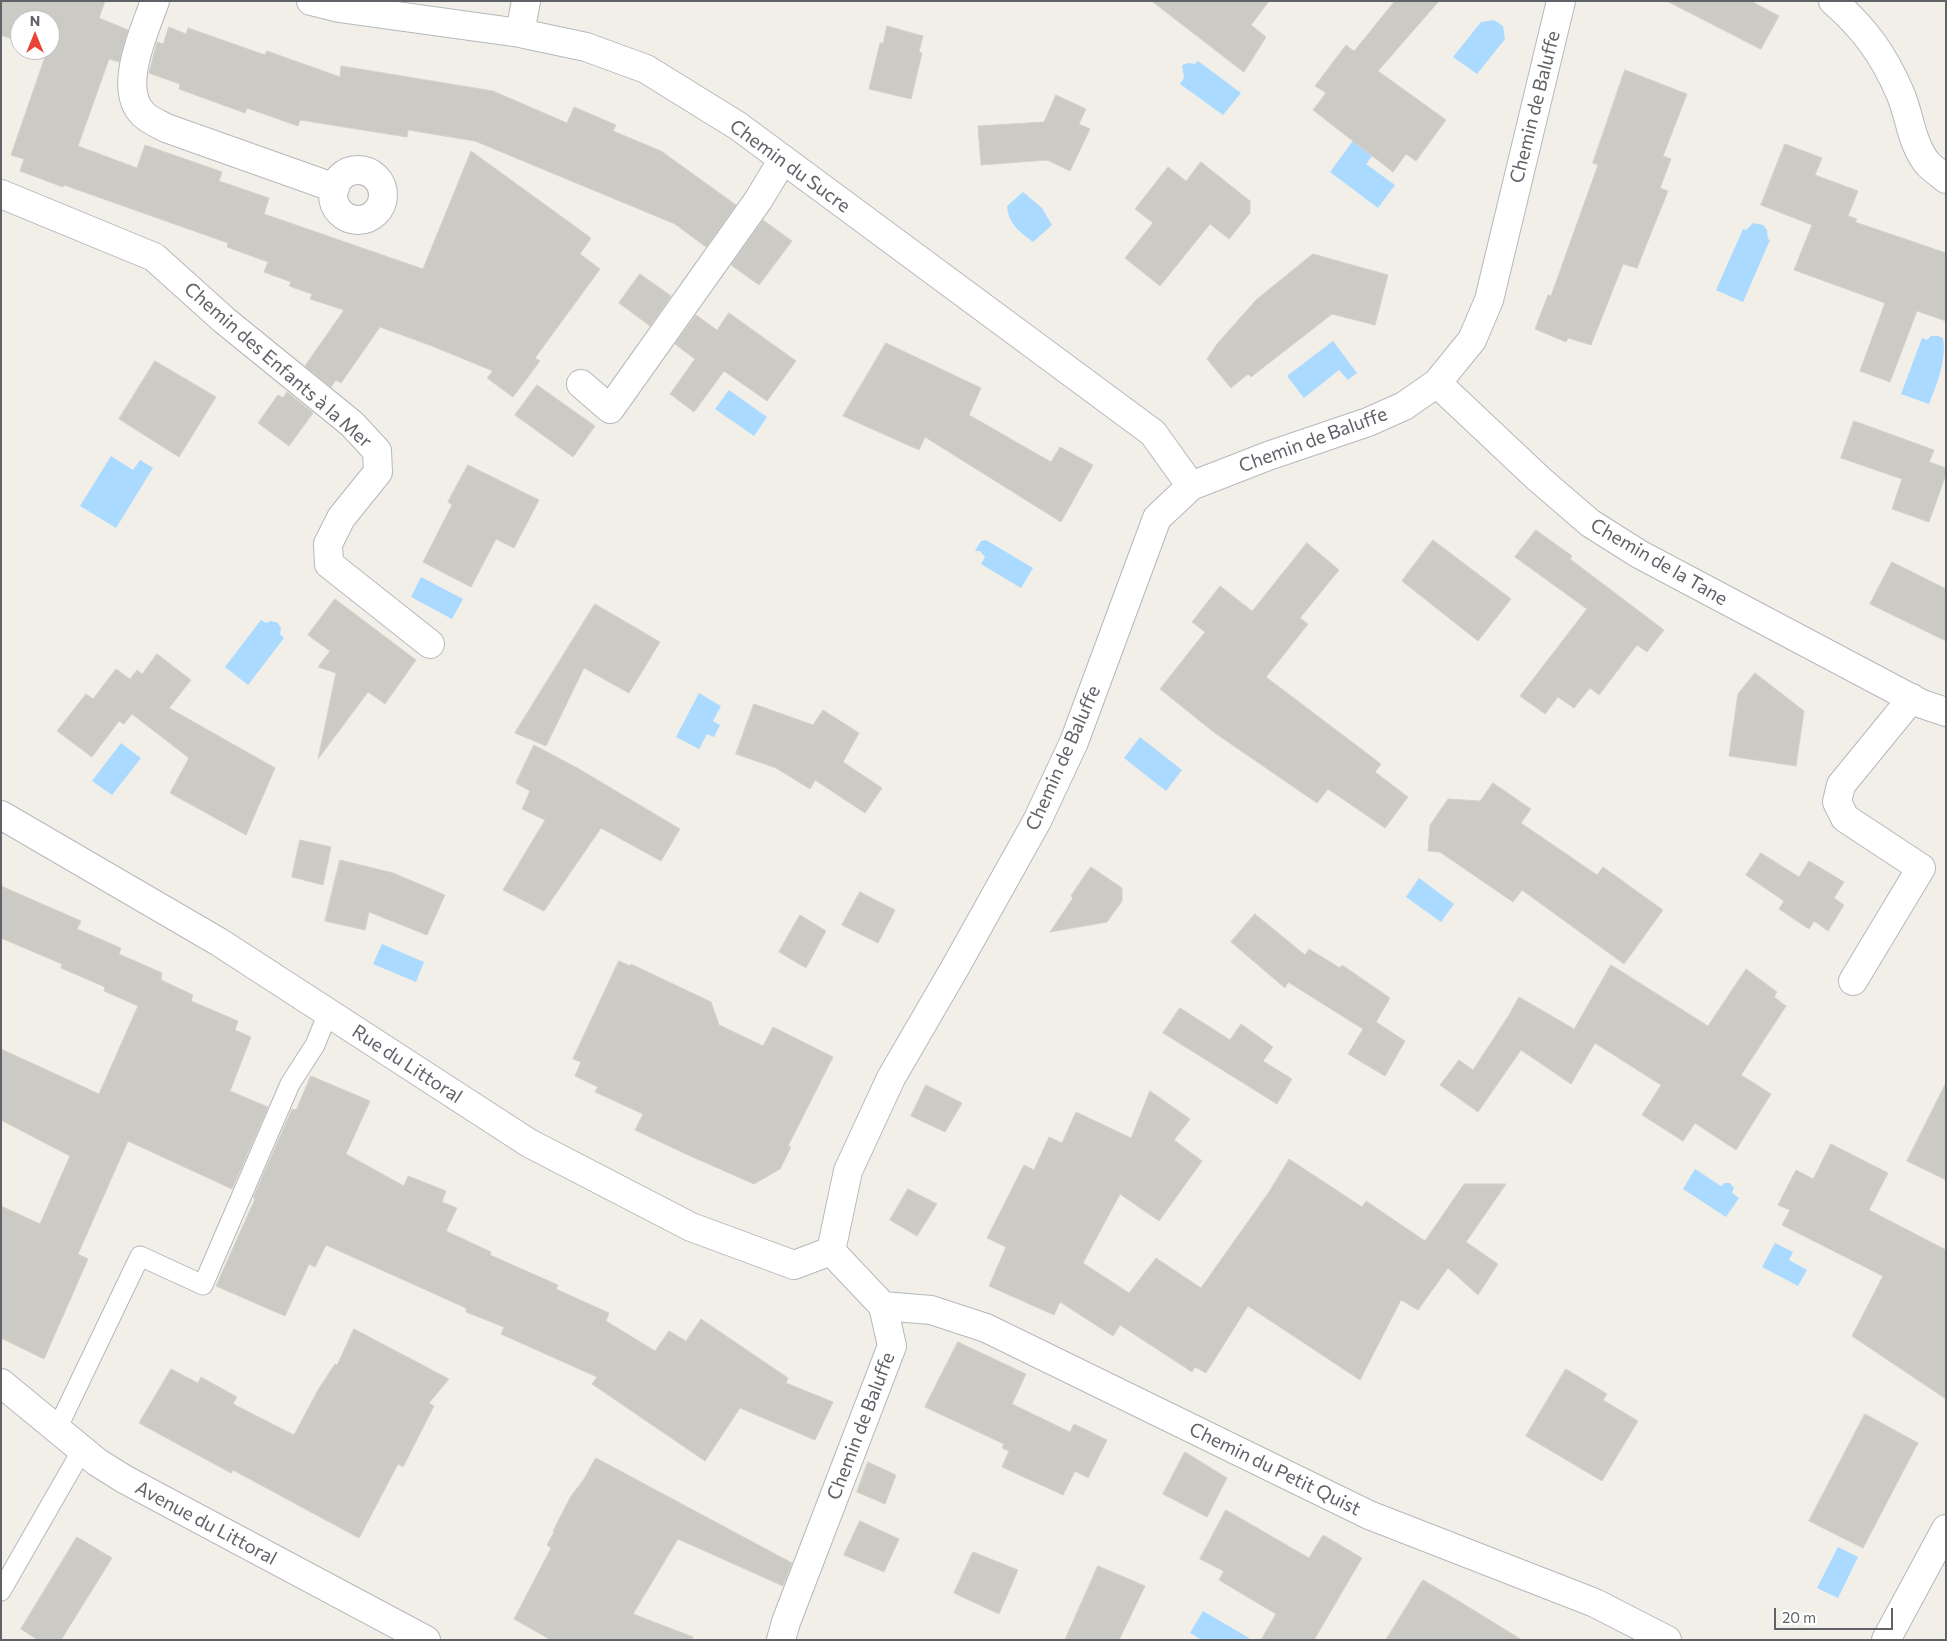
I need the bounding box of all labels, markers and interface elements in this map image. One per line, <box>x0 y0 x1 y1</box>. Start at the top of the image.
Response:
north arrow <box>10 10 60 60</box>
text: N <box>30 12 40 29</box>
street label: Chemin de Baluffe <box>1505 28 1565 186</box>
street label: Chemin du Sucre <box>725 115 855 217</box>
street label: Chemin des Enfants à la Mer <box>179 277 377 453</box>
street label: Chemin de Baluffe <box>1236 403 1390 477</box>
street label: Chemin de la Tane <box>1586 514 1732 610</box>
street label: Chemin de Baluffe <box>1021 682 1105 834</box>
street label: Rue du Littoral <box>348 1020 466 1108</box>
street label: Chemin de Baluffe <box>822 1349 900 1503</box>
street label: Chemin du Petit Quist <box>1185 1418 1365 1520</box>
street label: Avenue du Littoral <box>131 1476 281 1570</box>
scale bar <box>1777 1598 1896 1630</box>
text: 20 m <box>1782 1608 1816 1626</box>

